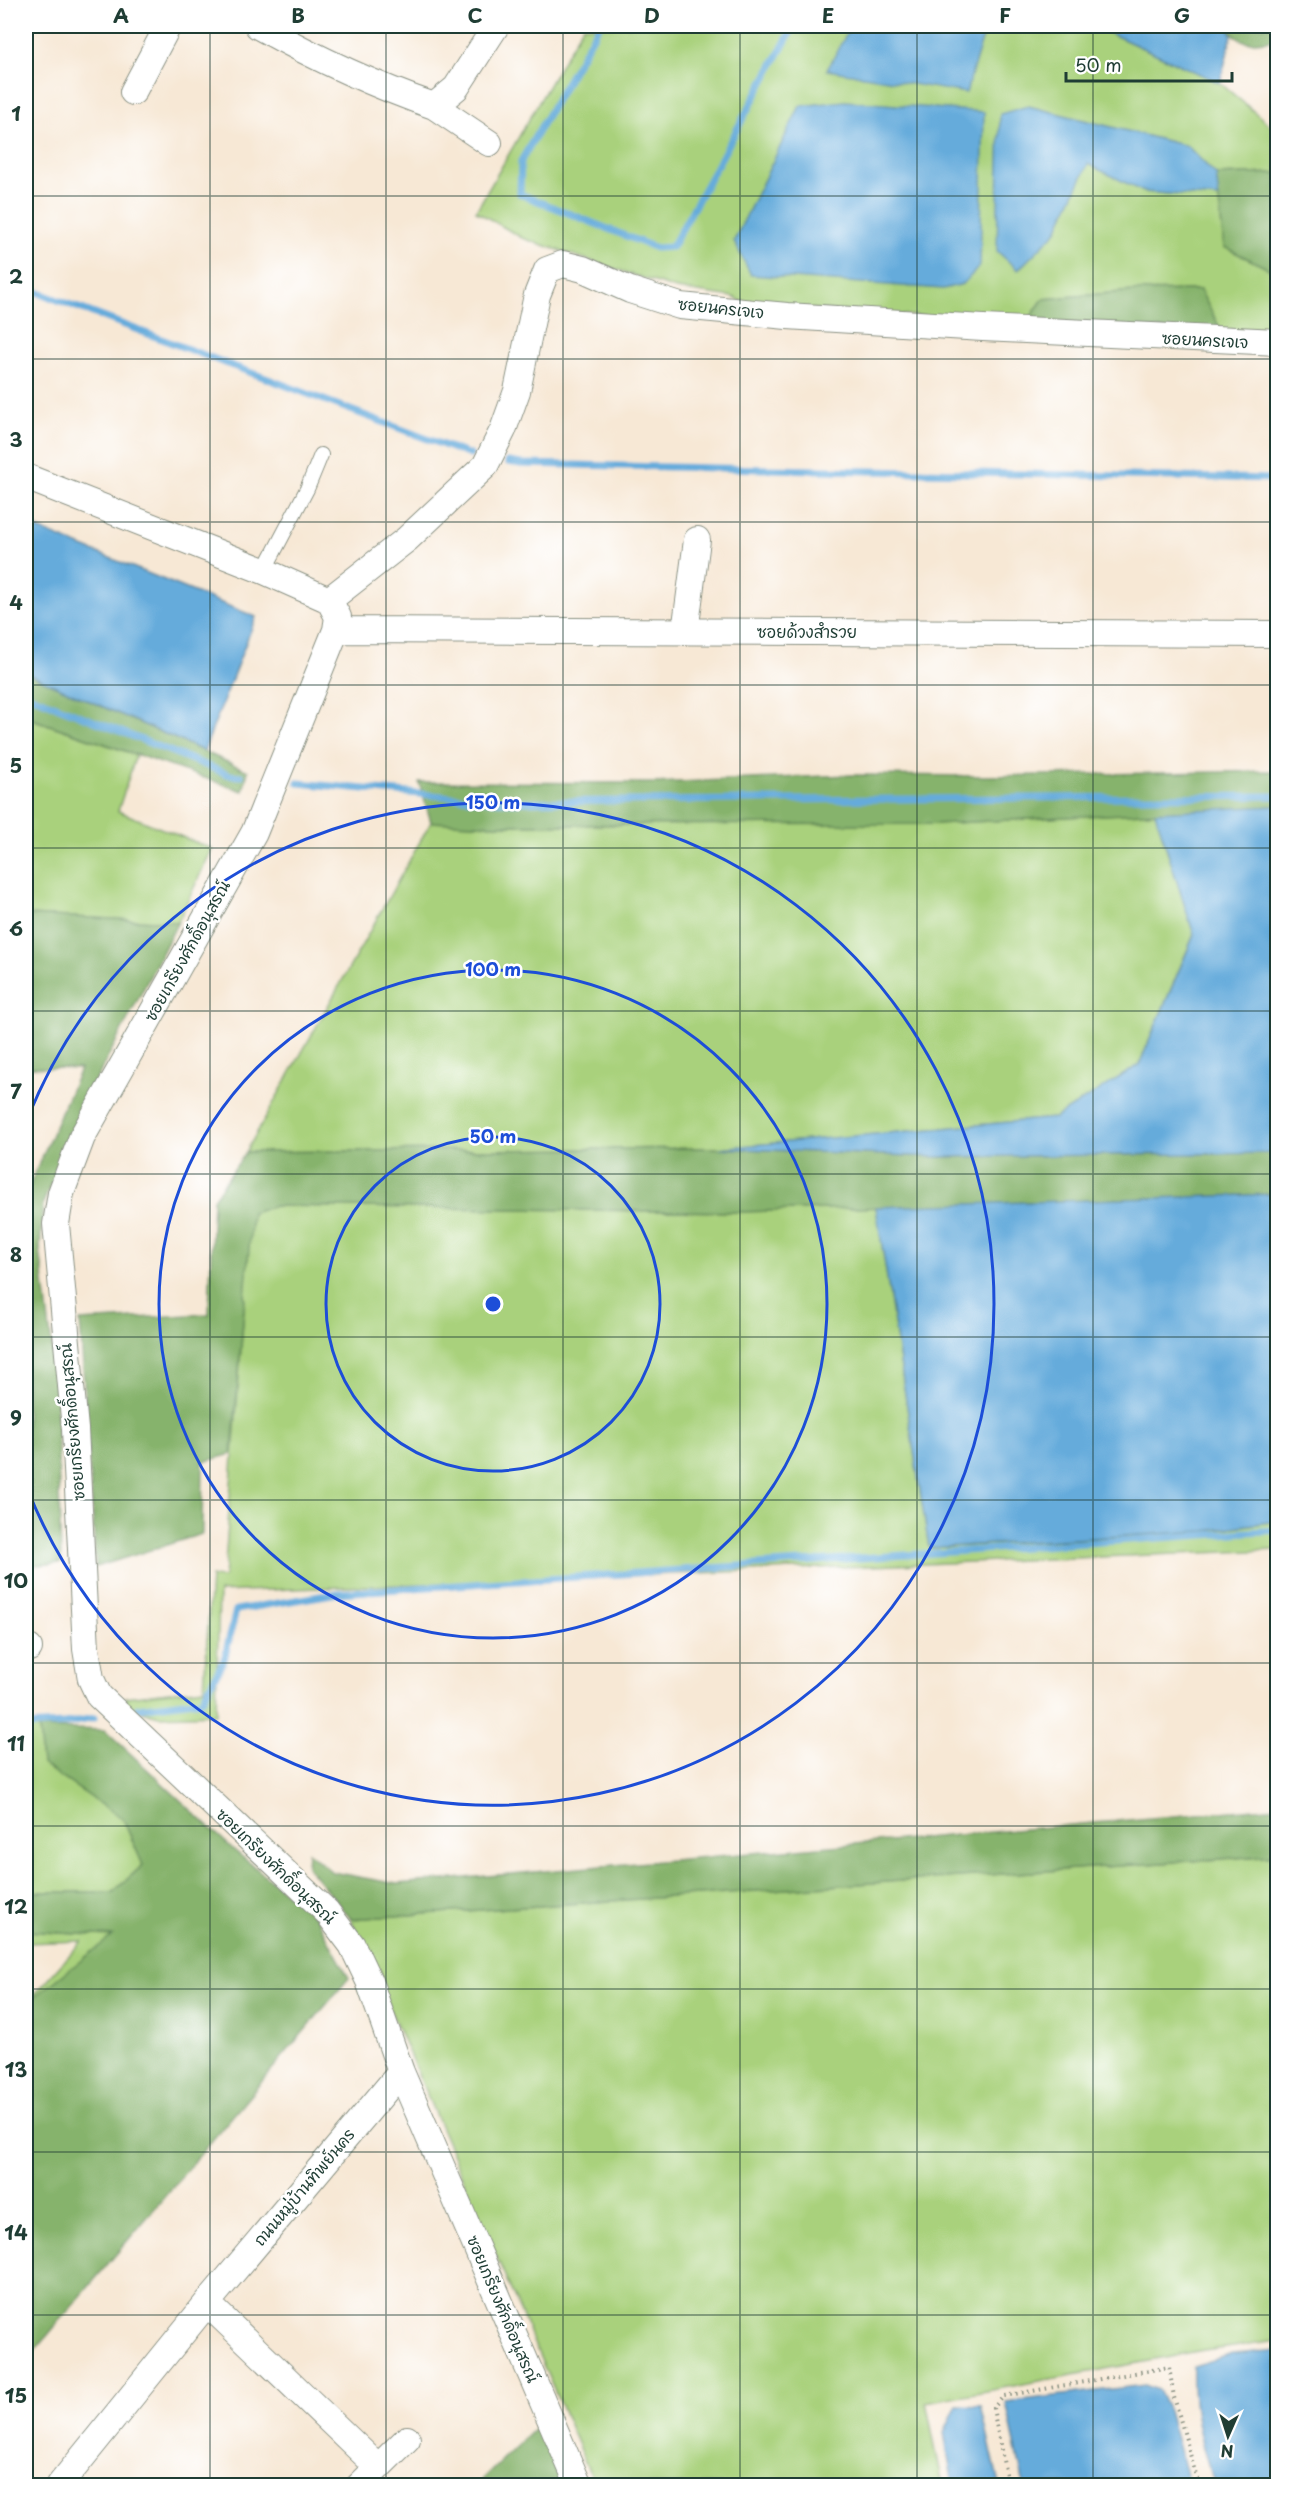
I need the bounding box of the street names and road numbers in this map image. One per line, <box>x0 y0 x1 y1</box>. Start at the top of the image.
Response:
street label: ซอยนครเจเจ <box>677 291 765 323</box>
street label: ซอยนครเจเจ <box>1161 325 1249 353</box>
street label: ซอยด้วงสำรวย <box>757 619 857 643</box>
street label: ซอยเกรียงศักดิ์อนุสรณ์ <box>135 874 237 1026</box>
street label: ซอยเกรียงศักดิ์อนุสรณ์ <box>50 1342 92 1502</box>
street label: ซอยเกรียงศักดิ์อนุสรณ์ <box>210 1800 344 1930</box>
street label: ถนนหมู่บ้านทิพย์นคร <box>247 2122 361 2252</box>
street label: ซอยเกรียงศักดิ์อนุสรณ์ <box>460 2230 548 2387</box>

